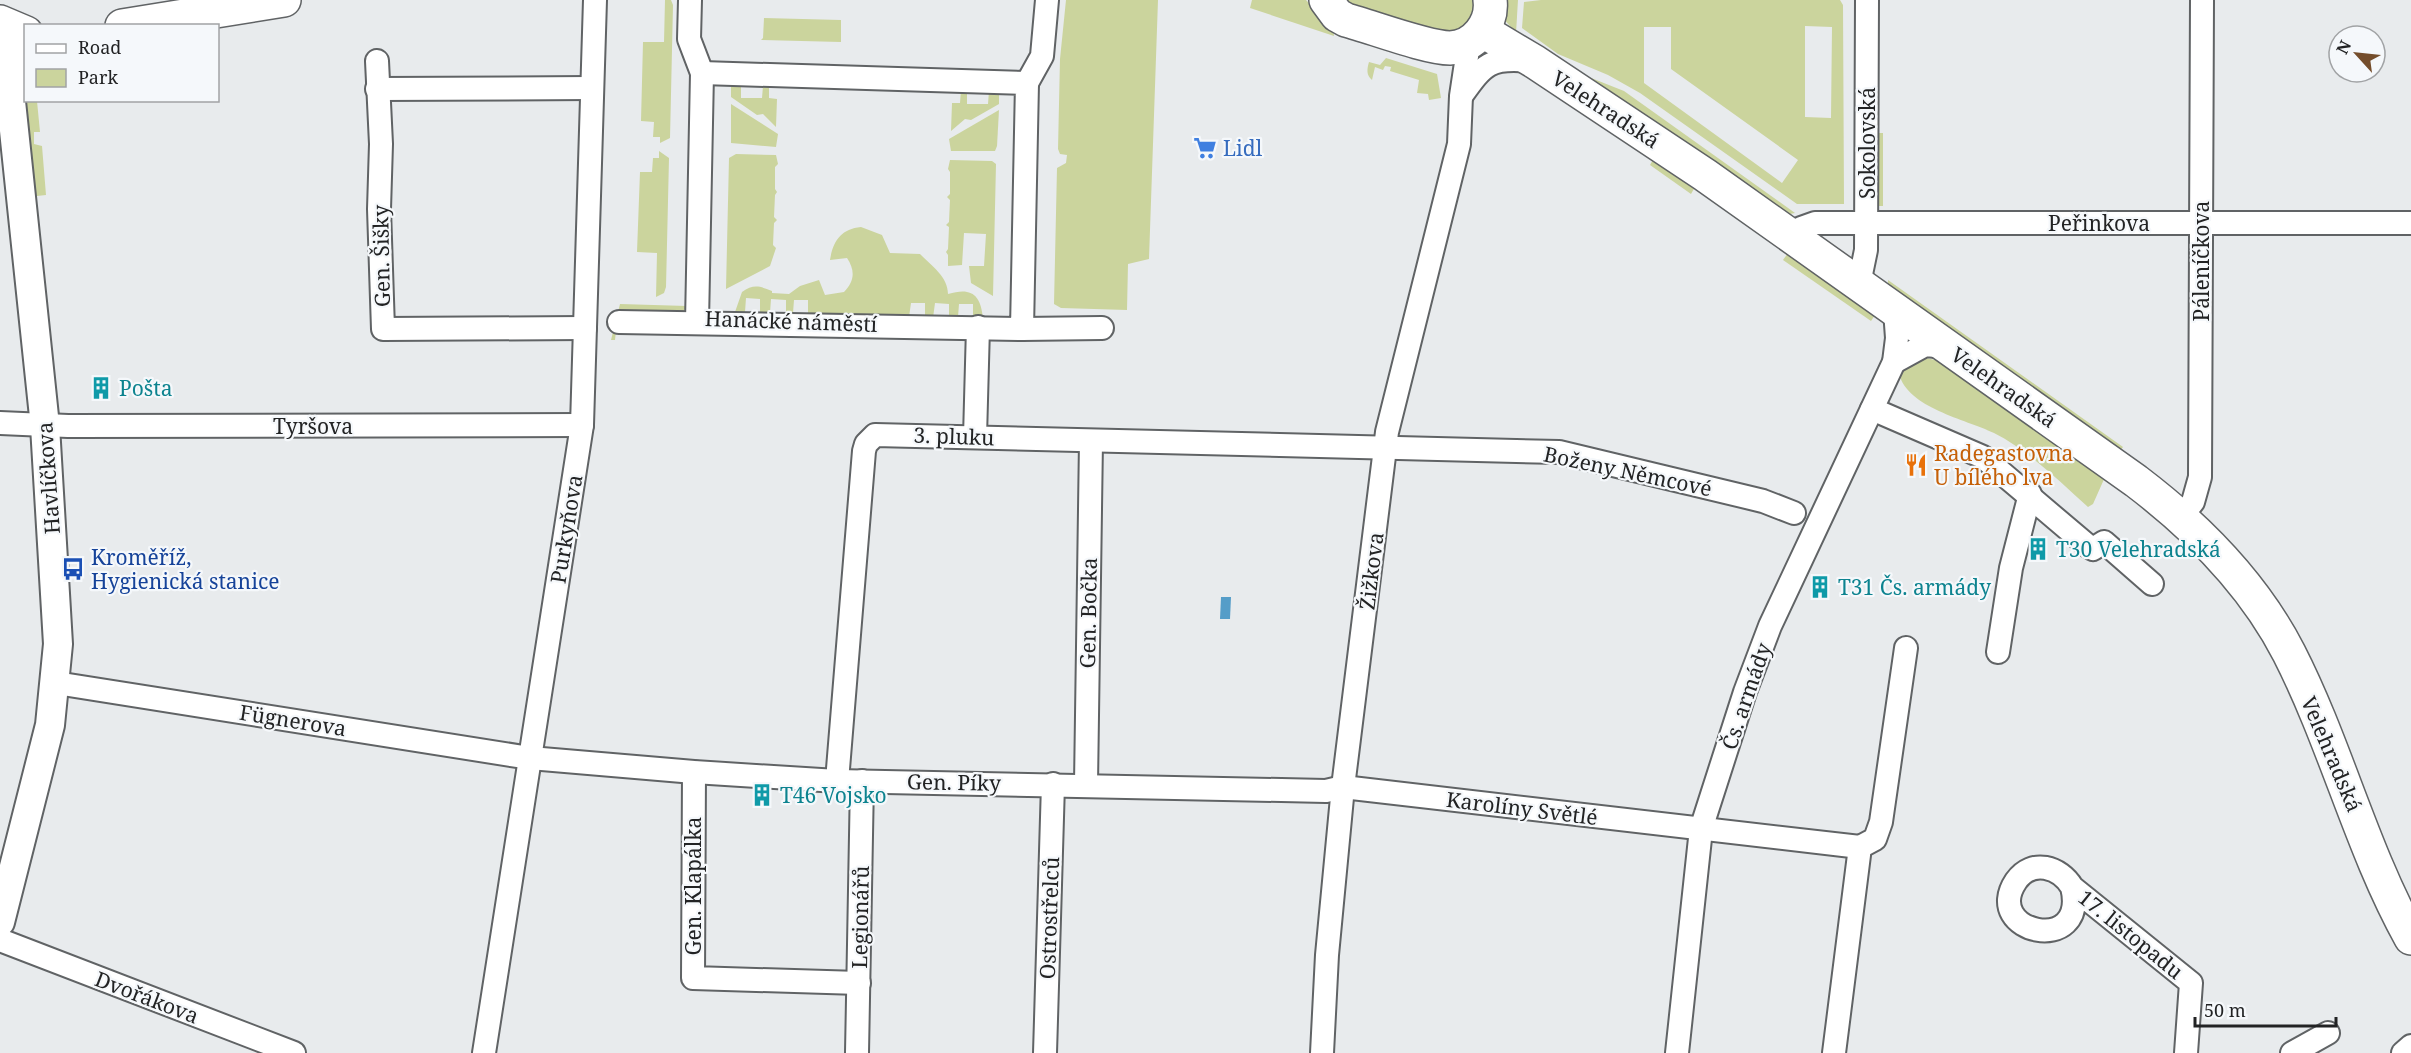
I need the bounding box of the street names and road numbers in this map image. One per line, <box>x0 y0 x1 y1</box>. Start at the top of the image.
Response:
street label: Velehradská <box>1547 64 1665 154</box>
street label: Sokolovská <box>1853 87 1881 199</box>
street label: Páleníčkova <box>2187 201 2215 321</box>
street label: Gen. Šišky <box>366 205 396 307</box>
street label: Peřinkova <box>2048 209 2150 237</box>
street label: Hanácké náměstí <box>704 304 878 338</box>
street label: Velehradská <box>1946 340 2062 434</box>
street label: Tyršova <box>273 412 353 440</box>
street label: Havlíčkova <box>30 421 66 535</box>
street label: 3. pluku <box>913 421 995 451</box>
street label: Boženy Němcové <box>1541 440 1715 502</box>
street label: Purkyňova <box>544 473 588 585</box>
street label: Žižkova <box>1352 531 1390 611</box>
street label: Gen. Bočka <box>1073 557 1103 669</box>
street label: Čs. armády <box>1715 639 1777 753</box>
street label: Velehradská <box>2295 692 2369 816</box>
street label: Fügnerova <box>238 698 348 742</box>
street label: Gen. Píky <box>907 767 1001 797</box>
street label: Karolíny Světlé <box>1445 785 1599 831</box>
street label: Gen. Klapálka <box>679 817 707 955</box>
street label: Ostrostřelců <box>1033 856 1065 980</box>
street label: Legionářů <box>845 865 875 969</box>
street label: 17. listopadu <box>2073 883 2189 985</box>
street label: Dvořákova <box>91 964 203 1030</box>

